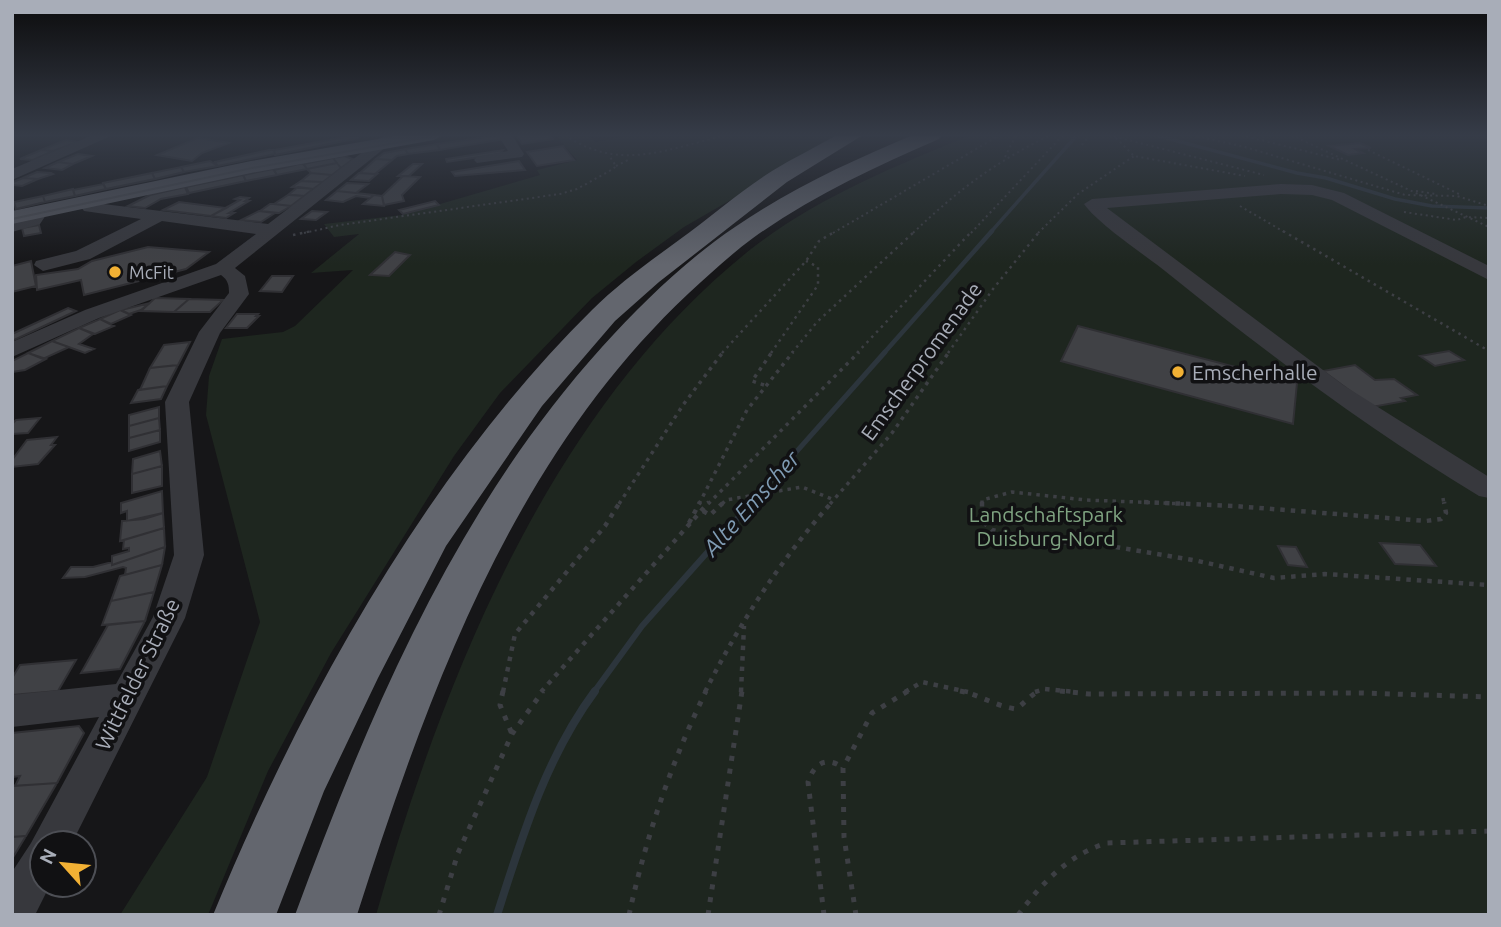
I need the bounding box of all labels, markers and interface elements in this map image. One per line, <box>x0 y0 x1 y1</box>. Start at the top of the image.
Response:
place label: McFit <box>129 262 174 282</box>
marker: McFit <box>107 264 123 280</box>
street label: Emscherpromenade <box>856 277 986 445</box>
place label: Emscherhalle <box>1192 360 1318 384</box>
marker: Emscherhalle <box>1170 364 1186 380</box>
water label: Alte Emscher <box>697 445 805 561</box>
park label: Landschaftspark Duisburg-Nord <box>969 502 1124 550</box>
street label: Wittfelder Straße <box>90 594 184 754</box>
north arrow <box>28 829 98 899</box>
text: N <box>35 845 61 868</box>

